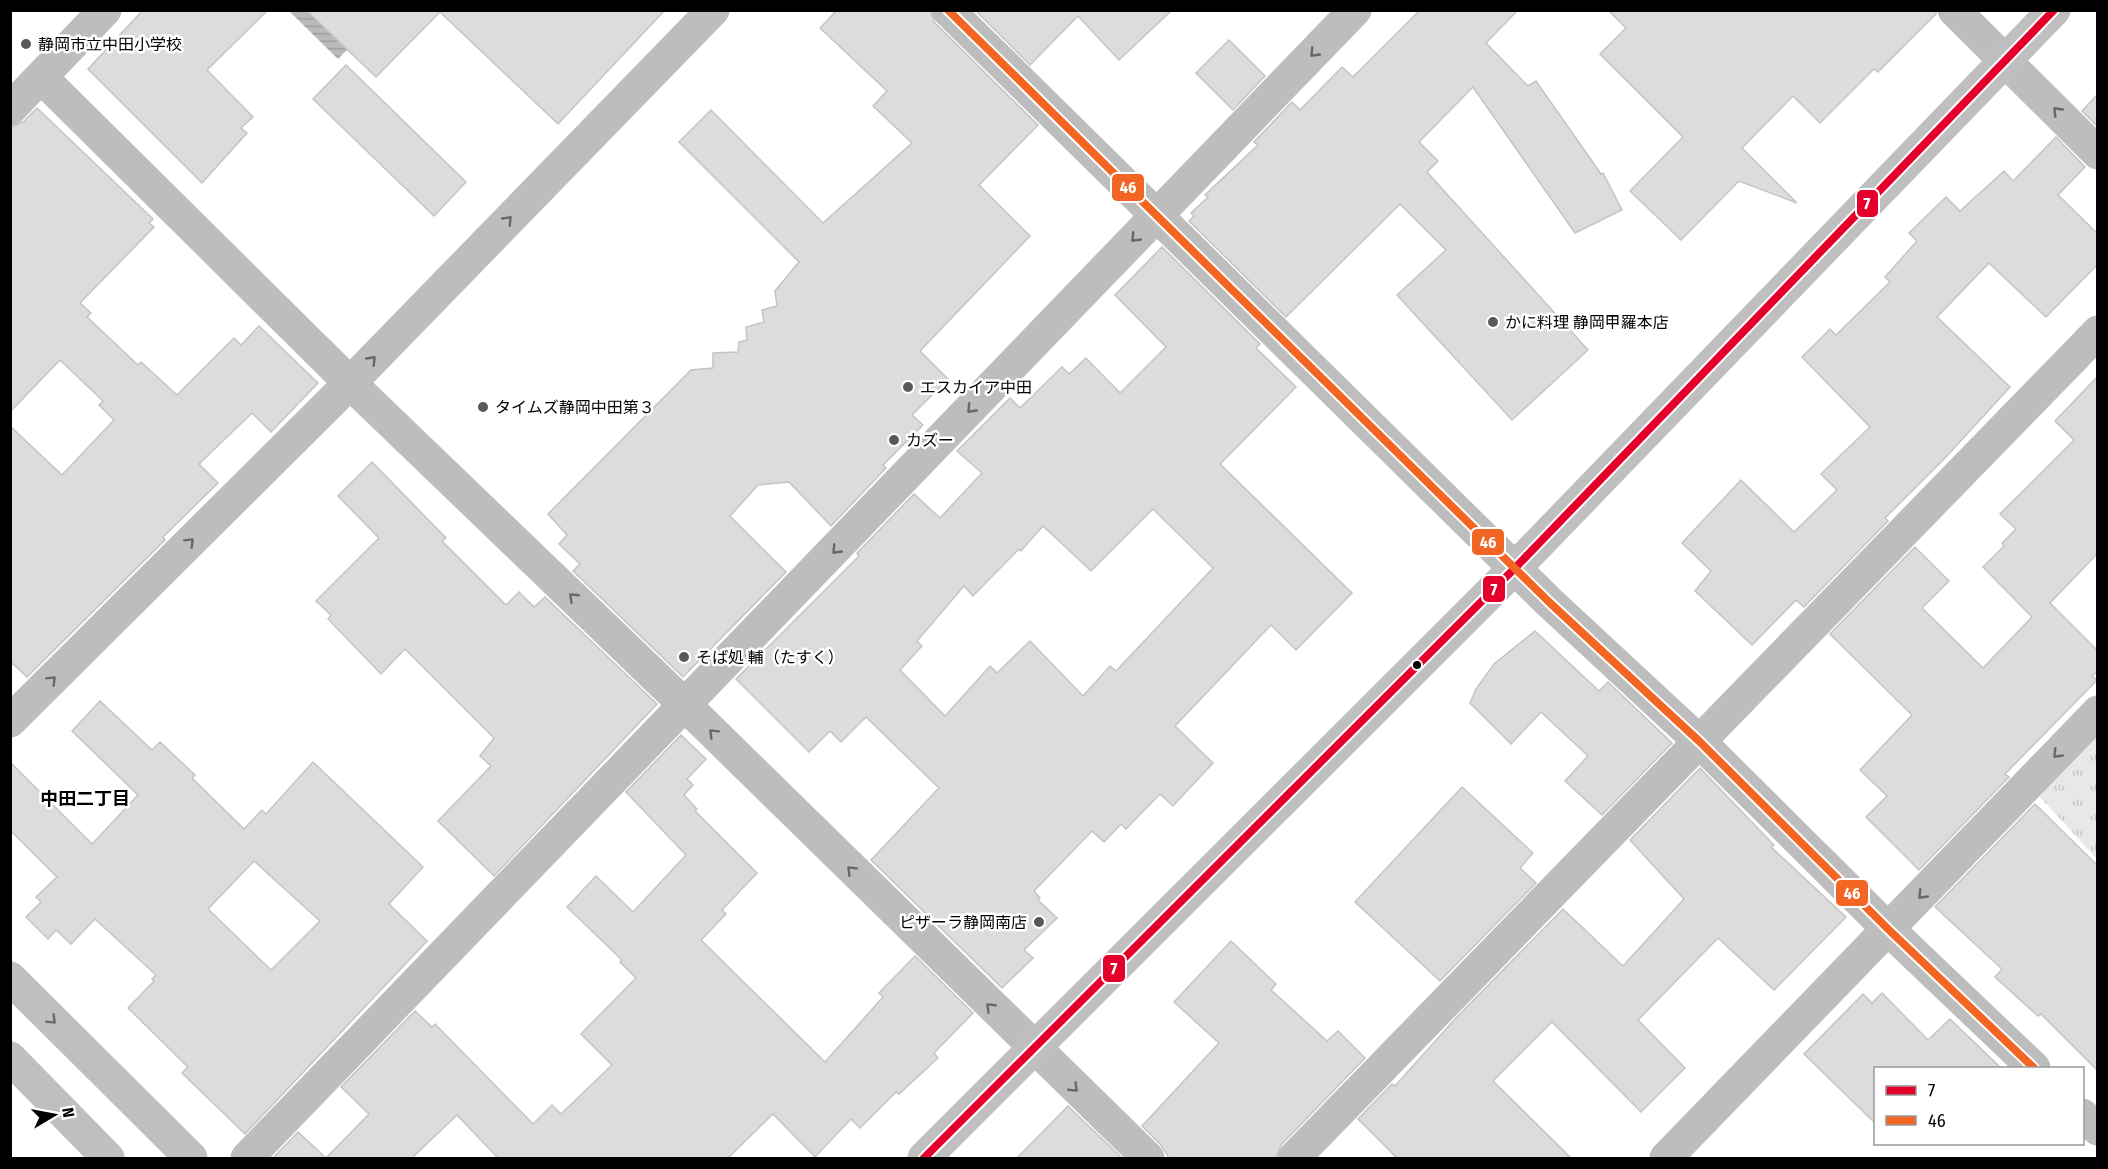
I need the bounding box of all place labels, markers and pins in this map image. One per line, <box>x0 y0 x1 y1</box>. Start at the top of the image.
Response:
place label: 静岡市立中田小学校 <box>38 35 182 54</box>
marker: 静岡市立中田小学校 <box>19 37 33 51</box>
place label: かに料理 静岡甲羅本店 <box>1505 313 1669 332</box>
marker: かに料理 静岡甲羅本店 <box>1486 315 1500 329</box>
place label: エスカイア中田 <box>920 378 1032 397</box>
marker: エスカイア中田 <box>901 380 915 394</box>
place label: タイムズ静岡中田第３ <box>495 398 655 417</box>
marker: タイムズ静岡中田第３ <box>476 400 490 414</box>
place label: カズー <box>906 431 954 450</box>
marker: カズー <box>887 433 901 447</box>
place label: そば処 輔（たすく） <box>696 648 844 667</box>
marker: そば処 輔（たすく） <box>677 650 691 664</box>
unlabelled marker <box>1411 659 1423 671</box>
place label: ピザーラ静岡南店 <box>899 913 1027 932</box>
marker: ピザーラ静岡南店 <box>1032 915 1046 929</box>

